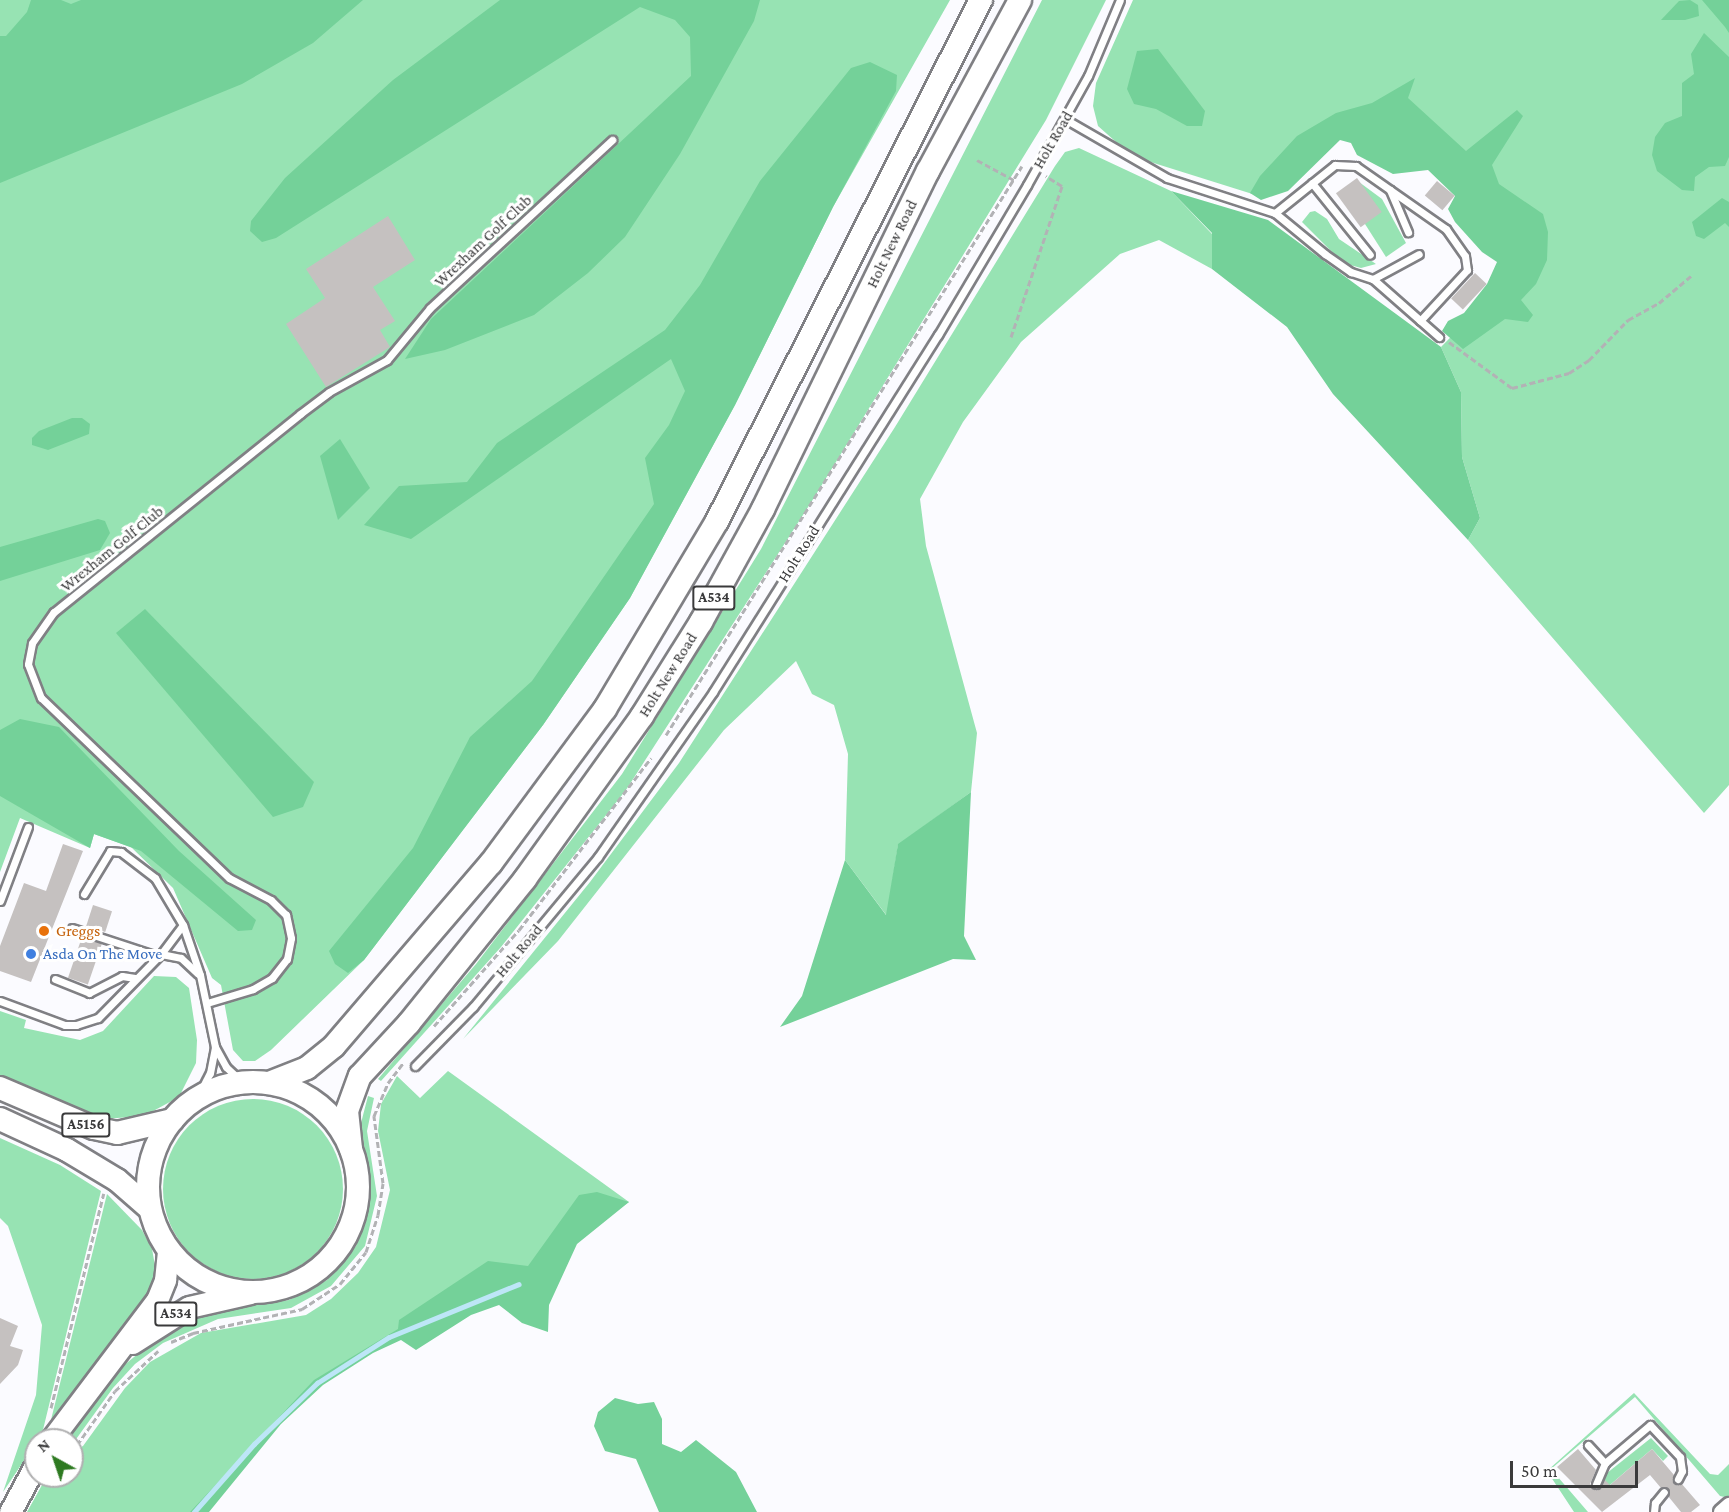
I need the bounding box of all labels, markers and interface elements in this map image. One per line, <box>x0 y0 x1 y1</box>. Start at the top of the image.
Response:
street label: Holt Road <box>1029 108 1077 172</box>
street label: Wrexham Golf Club <box>430 191 536 291</box>
street label: Holt New Road <box>862 197 922 291</box>
street label: Wrexham Golf Club <box>57 502 167 596</box>
street label: Holt Road <box>774 522 824 586</box>
road number: A534 <box>692 586 736 610</box>
street label: Holt New Road <box>635 629 701 721</box>
place label: Greggs <box>56 921 100 941</box>
street label: Holt Road <box>491 921 547 981</box>
marker: Greggs <box>37 924 51 938</box>
place label: Asda On The Move <box>43 944 162 964</box>
marker: Asda On The Move <box>24 947 38 961</box>
road number: A5156 <box>60 1113 112 1137</box>
road number: A534 <box>154 1302 198 1326</box>
north arrow <box>24 1428 84 1488</box>
text: N <box>34 1435 53 1455</box>
scale bar <box>1513 1449 1640 1487</box>
text: 50 m <box>1521 1461 1558 1481</box>

